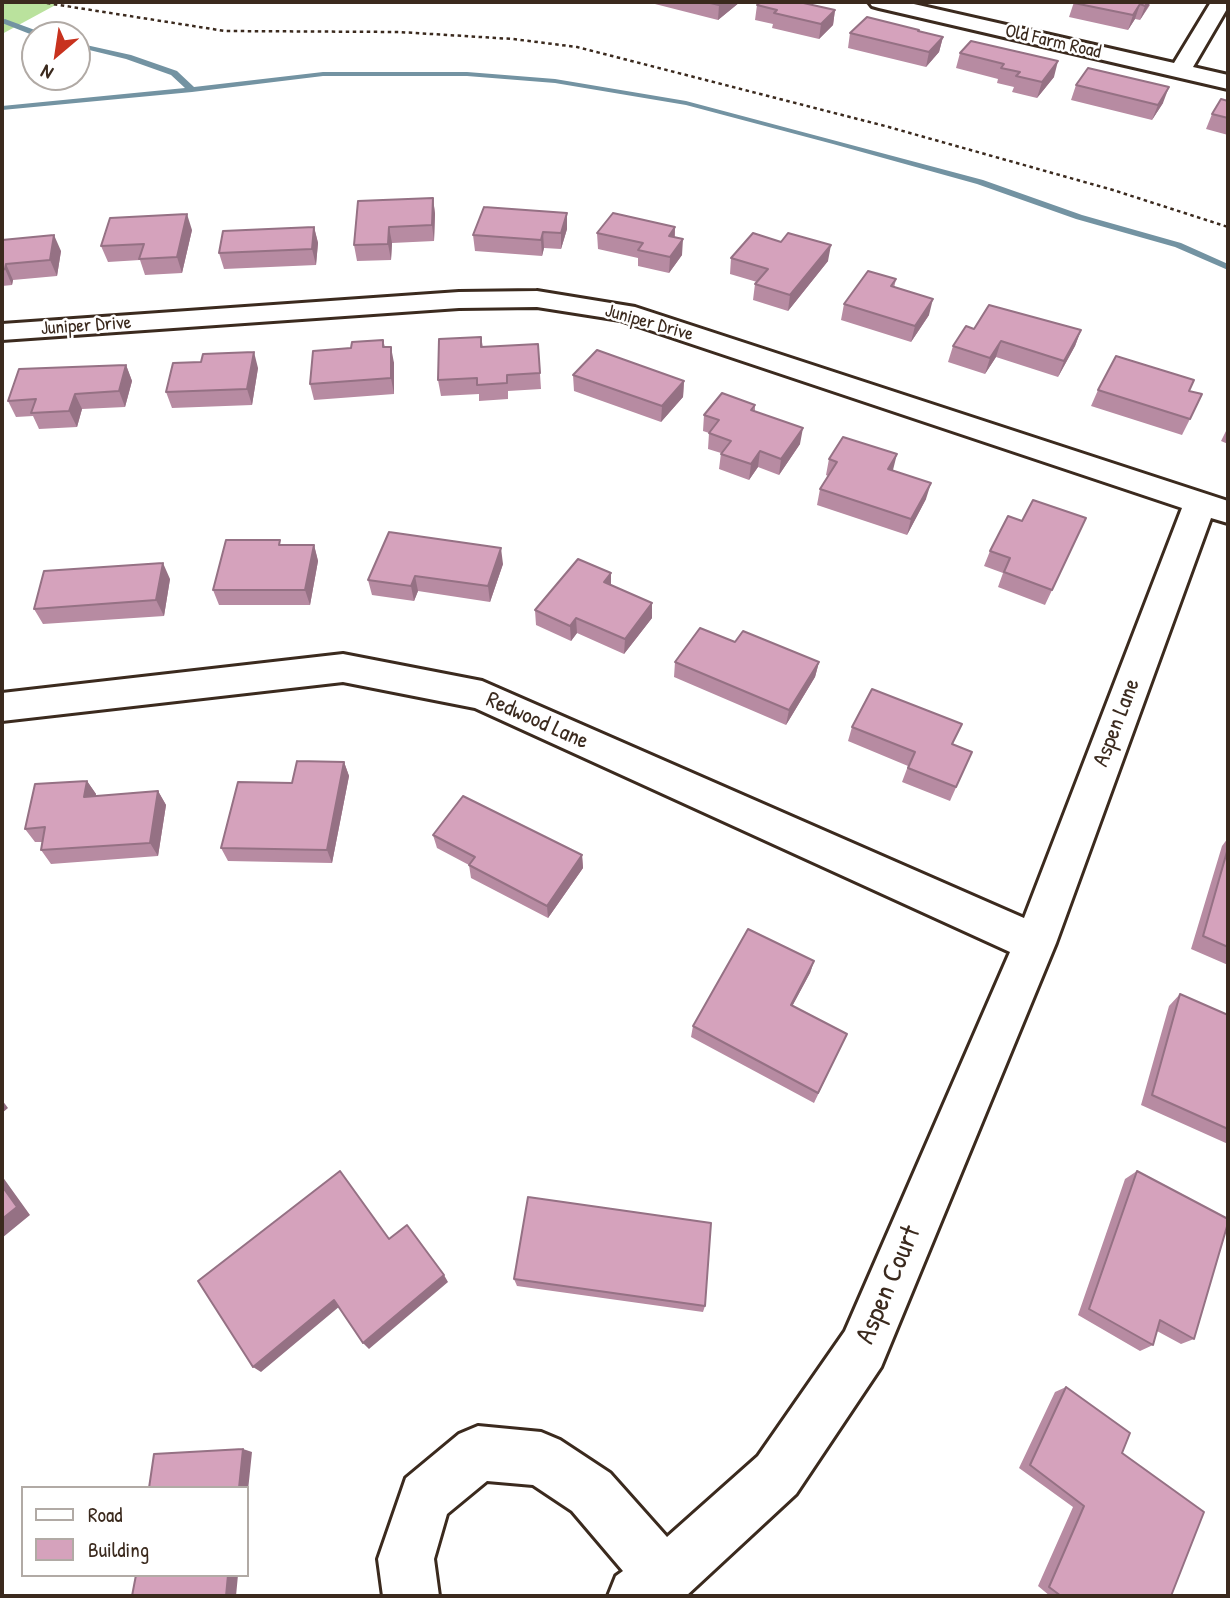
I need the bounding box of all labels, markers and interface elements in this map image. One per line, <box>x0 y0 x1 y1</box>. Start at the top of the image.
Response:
street label: Old Farm Road <box>1003 20 1103 64</box>
north arrow <box>21 21 91 91</box>
text: N <box>36 59 58 86</box>
street label: Juniper Drive <box>602 300 696 346</box>
street label: Juniper Drive <box>40 311 132 341</box>
street label: Aspen Lane <box>1088 675 1146 771</box>
street label: Redwood Lane <box>482 686 592 756</box>
street label: Aspen Court <box>849 1221 929 1349</box>
legend <box>21 1486 248 1577</box>
text: Road <box>88 1500 122 1529</box>
text: Building <box>88 1535 149 1564</box>

